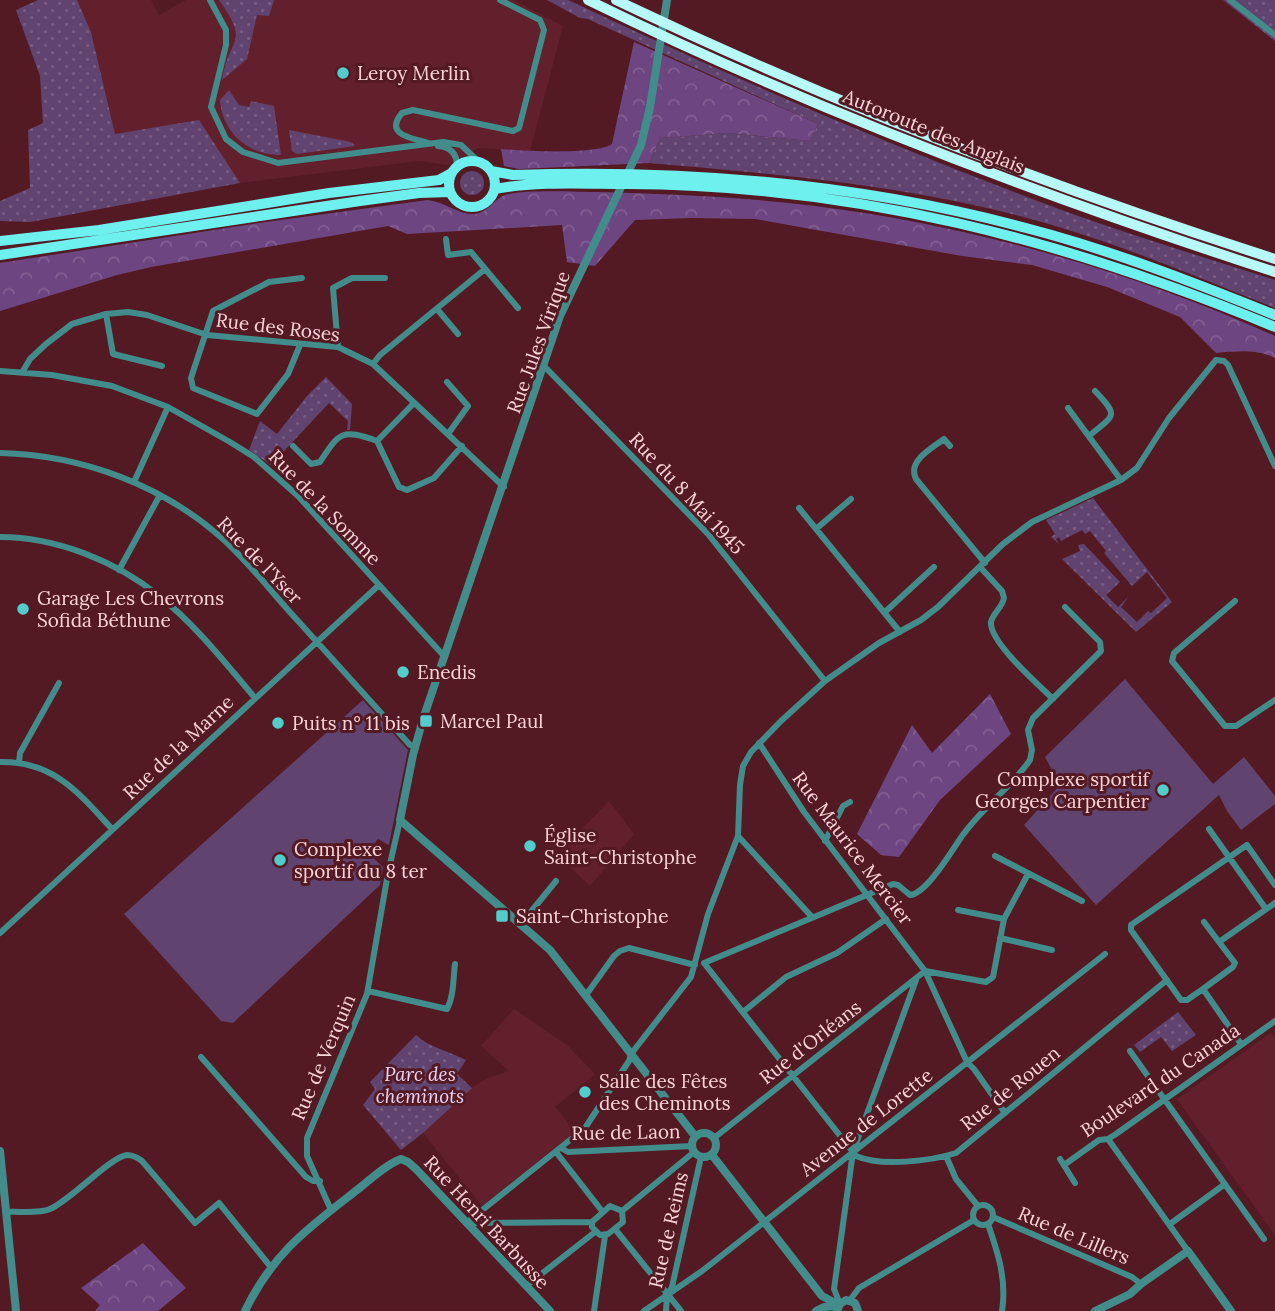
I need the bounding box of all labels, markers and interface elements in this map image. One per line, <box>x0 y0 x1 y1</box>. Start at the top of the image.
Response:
place label: Leroy Merlin <box>357 61 470 85</box>
marker: Leroy Merlin <box>335 65 351 81</box>
street label: Autoroute des Anglais <box>839 83 1029 179</box>
street label: Rue Jules Virique <box>501 267 575 417</box>
street label: Rue des Roses <box>215 307 342 347</box>
street label: Rue du 8 Mai 1945 <box>624 427 750 559</box>
street label: Rue de la Somme <box>264 444 386 570</box>
street label: Rue de l'Yser <box>212 511 308 609</box>
place label: Garage Les Chevrons Sofida Béthune <box>37 586 224 632</box>
marker: Garage Les Chevrons Sofida Béthune <box>15 601 31 617</box>
place label: Enedis <box>417 660 476 684</box>
marker: Enedis <box>395 664 411 680</box>
street label: Rue de la Marne <box>118 690 238 804</box>
place label: Marcel Paul <box>440 709 543 733</box>
place label: Puits n° 11 bis <box>292 711 410 735</box>
marker: Marcel Paul <box>418 713 434 729</box>
marker: Puits n° 11 bis <box>270 715 286 731</box>
street label: Rue Maurice Mercier <box>788 767 919 930</box>
place label: Complexe sportif Georges Carpentier <box>975 767 1151 813</box>
marker: Complexe sportif Georges Carpentier <box>1155 782 1171 798</box>
place label: Église Saint-Christophe <box>544 823 696 869</box>
place label: Complexe sportif du 8 ter <box>294 837 428 883</box>
marker: Église Saint-Christophe <box>522 838 538 854</box>
marker: Complexe sportif du 8 ter <box>272 852 288 868</box>
place label: Saint-Christophe <box>516 904 668 928</box>
marker: Saint-Christophe <box>494 908 510 924</box>
street label: Rue de Verquin <box>286 990 360 1124</box>
street label: Rue d'Orléans <box>754 995 866 1089</box>
street label: Boulevard du Canada <box>1076 1018 1244 1142</box>
street label: Rue de Rouen <box>955 1040 1065 1136</box>
park label: Parc des cheminots <box>376 1062 464 1108</box>
street label: Avenue de Lorette <box>794 1063 937 1182</box>
place label: Salle des Fêtes des Cheminots <box>599 1069 731 1115</box>
marker: Salle des Fêtes des Cheminots <box>577 1084 593 1100</box>
street label: Rue de Laon <box>571 1119 681 1145</box>
street label: Rue Henri Barbusse <box>419 1150 555 1294</box>
street label: Rue de Reims <box>643 1169 693 1290</box>
street label: Rue de Lillers <box>1014 1201 1134 1269</box>

